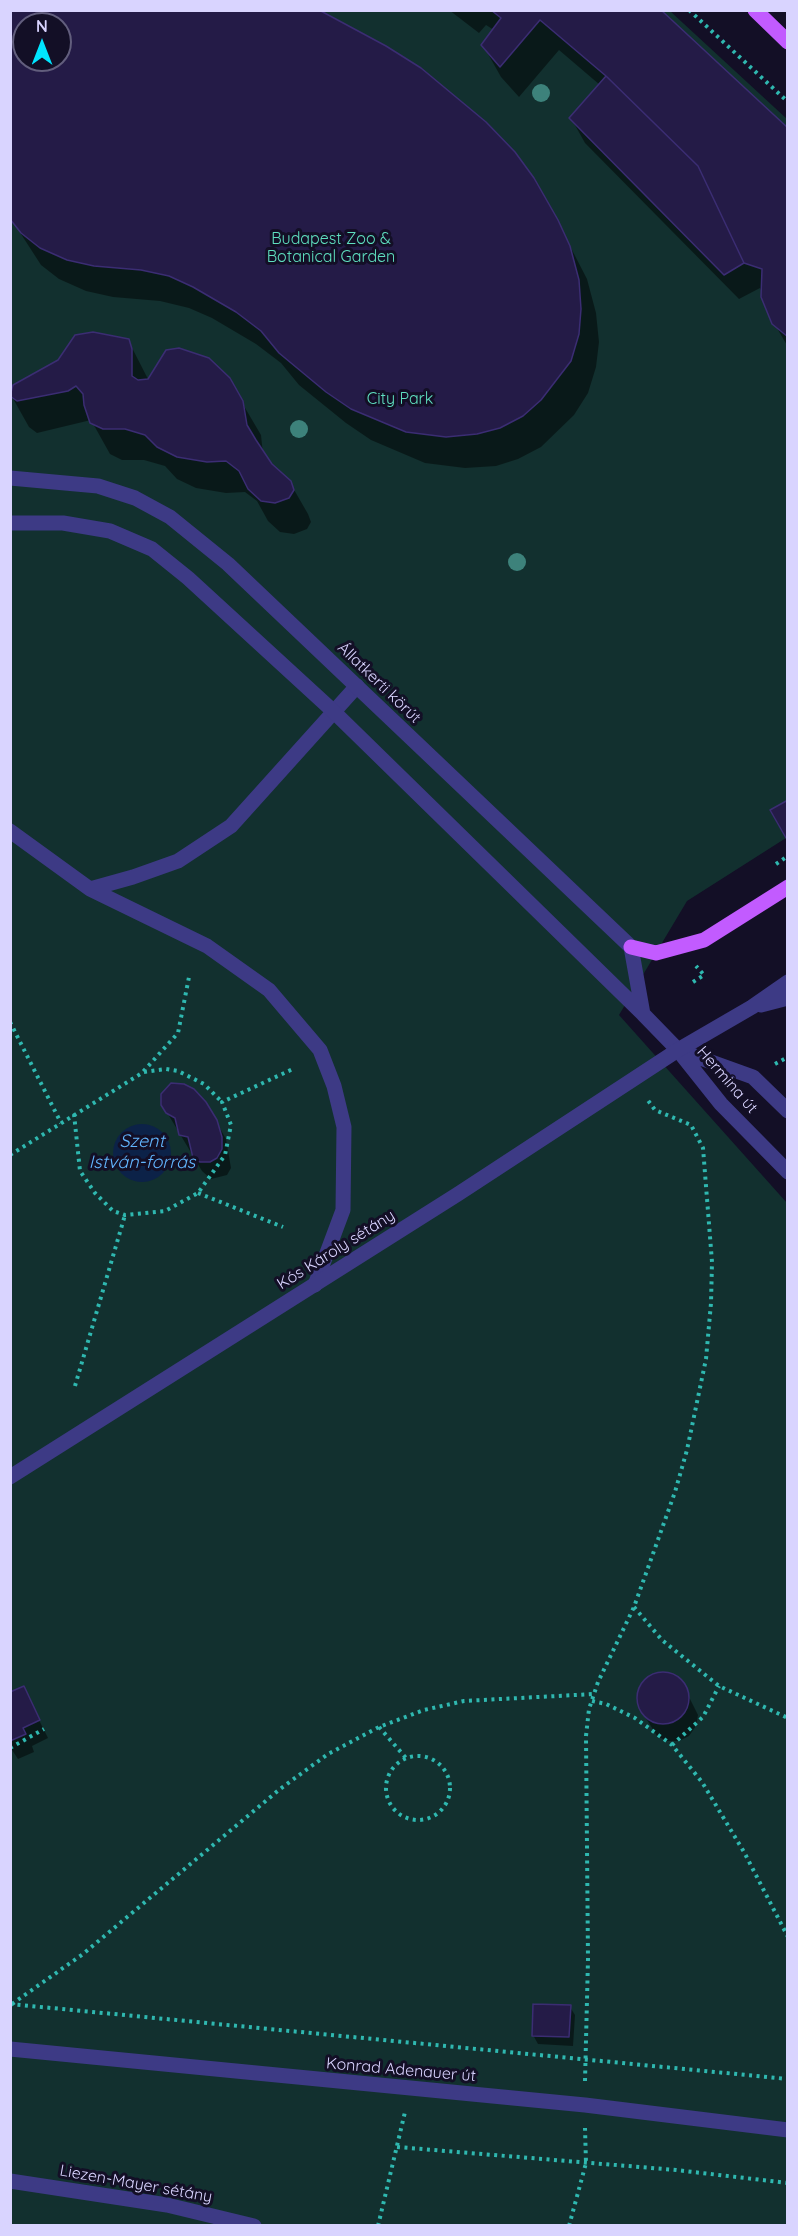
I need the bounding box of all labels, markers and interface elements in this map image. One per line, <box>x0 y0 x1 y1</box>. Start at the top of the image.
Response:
north arrow <box>12 12 72 72</box>
text: N <box>36 16 48 36</box>
park label: Budapest Zoo & Botanical Garden <box>267 229 395 267</box>
park label: City Park <box>367 389 433 409</box>
street label: Állatkerti körút <box>333 638 425 728</box>
street label: Hermina út <box>693 1043 761 1117</box>
water label: Szent István-forrás <box>89 1131 195 1174</box>
street label: Kós Károly sétány <box>274 1206 398 1294</box>
street label: Konrad Adenauer út <box>325 2054 477 2086</box>
street label: Liezen-Mayer sétány <box>58 2161 214 2207</box>

